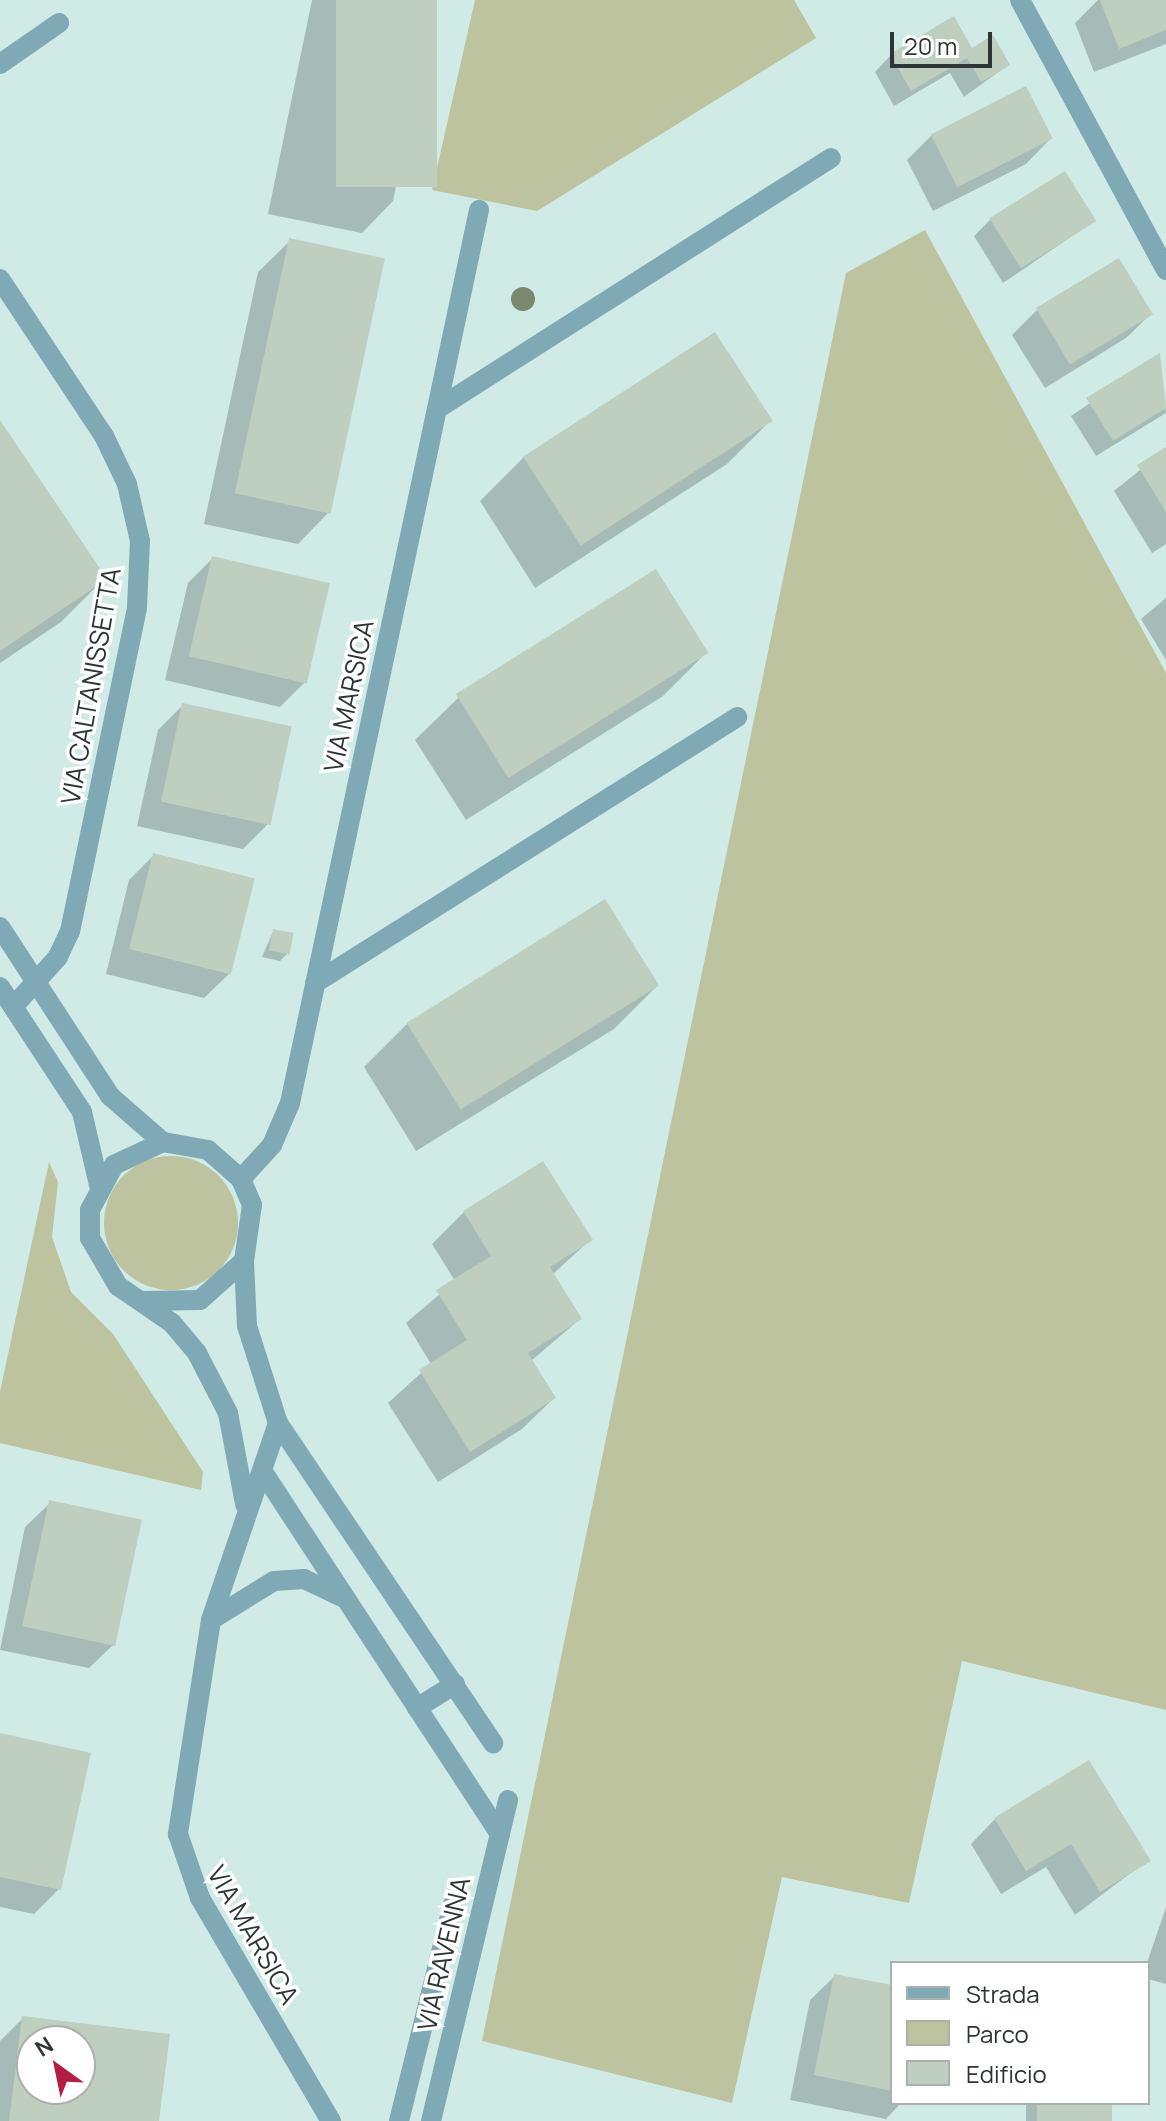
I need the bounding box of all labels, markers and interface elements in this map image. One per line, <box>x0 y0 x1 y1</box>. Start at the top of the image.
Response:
scale bar <box>894 16 996 66</box>
text: 20 m <box>904 29 957 62</box>
street label: VIA CALTANISSETTA <box>55 565 127 807</box>
street label: VIA MARSICA <box>318 617 380 775</box>
street label: VIA MARSICA <box>201 1860 305 2010</box>
street label: VIA RAVENNA <box>411 1874 477 2034</box>
legend <box>890 1961 1150 2105</box>
text: Strada <box>966 1977 1039 2010</box>
text: Parco <box>966 2017 1029 2050</box>
north arrow <box>16 2025 96 2105</box>
text: N <box>29 2030 59 2063</box>
text: Edificio <box>966 2057 1047 2090</box>

